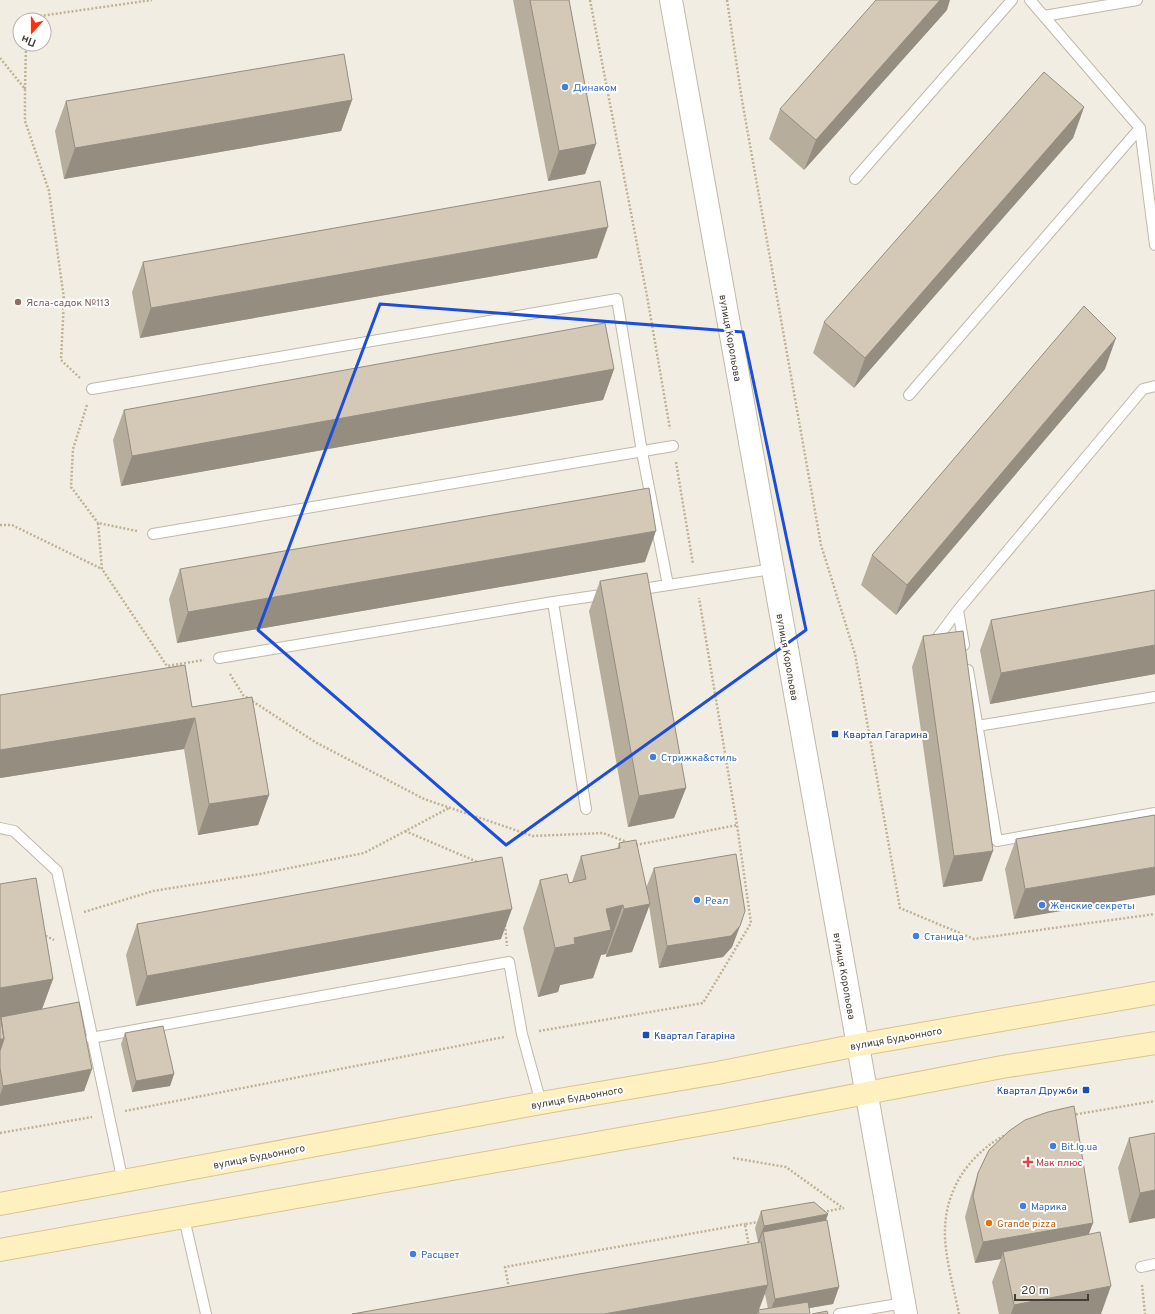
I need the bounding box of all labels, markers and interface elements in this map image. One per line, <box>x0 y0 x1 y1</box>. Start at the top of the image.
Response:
north arrow <box>12 12 52 52</box>
text: Пн <box>19 31 38 50</box>
marker: Динаком <box>560 82 570 92</box>
place label: Динаком <box>573 82 617 95</box>
street label: вулиця Корольова <box>715 294 744 383</box>
marker: Ясла-садок №113 <box>13 297 23 307</box>
place label: Ясла-садок №113 <box>26 297 110 310</box>
street label: вулиця Корольова <box>772 613 801 702</box>
marker: Квартал Гагарина <box>830 729 840 739</box>
place label: Квартал Гагарина <box>843 729 928 742</box>
marker: Стрижка&стиль <box>648 752 658 762</box>
place label: Стрижка&стиль <box>661 752 737 765</box>
marker: Реал <box>692 895 702 905</box>
place label: Реал <box>705 895 728 908</box>
marker: Женские секреты <box>1037 900 1047 910</box>
place label: Женские секреты <box>1050 900 1135 913</box>
marker: Станица <box>911 931 921 941</box>
place label: Станица <box>924 931 964 944</box>
street label: вулиця Корольова <box>829 932 858 1021</box>
street label: вулиця Будьонного <box>849 1025 944 1054</box>
marker: Квартал Гагаріна <box>641 1030 651 1040</box>
place label: Квартал Гагаріна <box>654 1030 735 1043</box>
street label: вулиця Будьонного <box>530 1084 625 1113</box>
place label: Квартал Дружби <box>997 1085 1078 1098</box>
marker: Квартал Дружби <box>1081 1085 1091 1095</box>
marker: Bit.lg.ua <box>1048 1141 1058 1151</box>
place label: Bit.lg.ua <box>1061 1141 1097 1154</box>
street label: вулиця Будьонного <box>212 1142 307 1173</box>
marker: Мак плюс <box>1023 1157 1033 1167</box>
place label: Мак плюс <box>1036 1157 1083 1170</box>
marker: Марика <box>1018 1201 1028 1211</box>
place label: Марика <box>1031 1201 1067 1214</box>
marker: Grande pizza <box>984 1218 994 1228</box>
place label: Grande pizza <box>997 1218 1056 1231</box>
marker: Расцвет <box>408 1249 418 1259</box>
place label: Расцвет <box>421 1249 460 1262</box>
scale bar <box>1015 1276 1088 1302</box>
text: 20 m <box>1021 1283 1049 1299</box>

